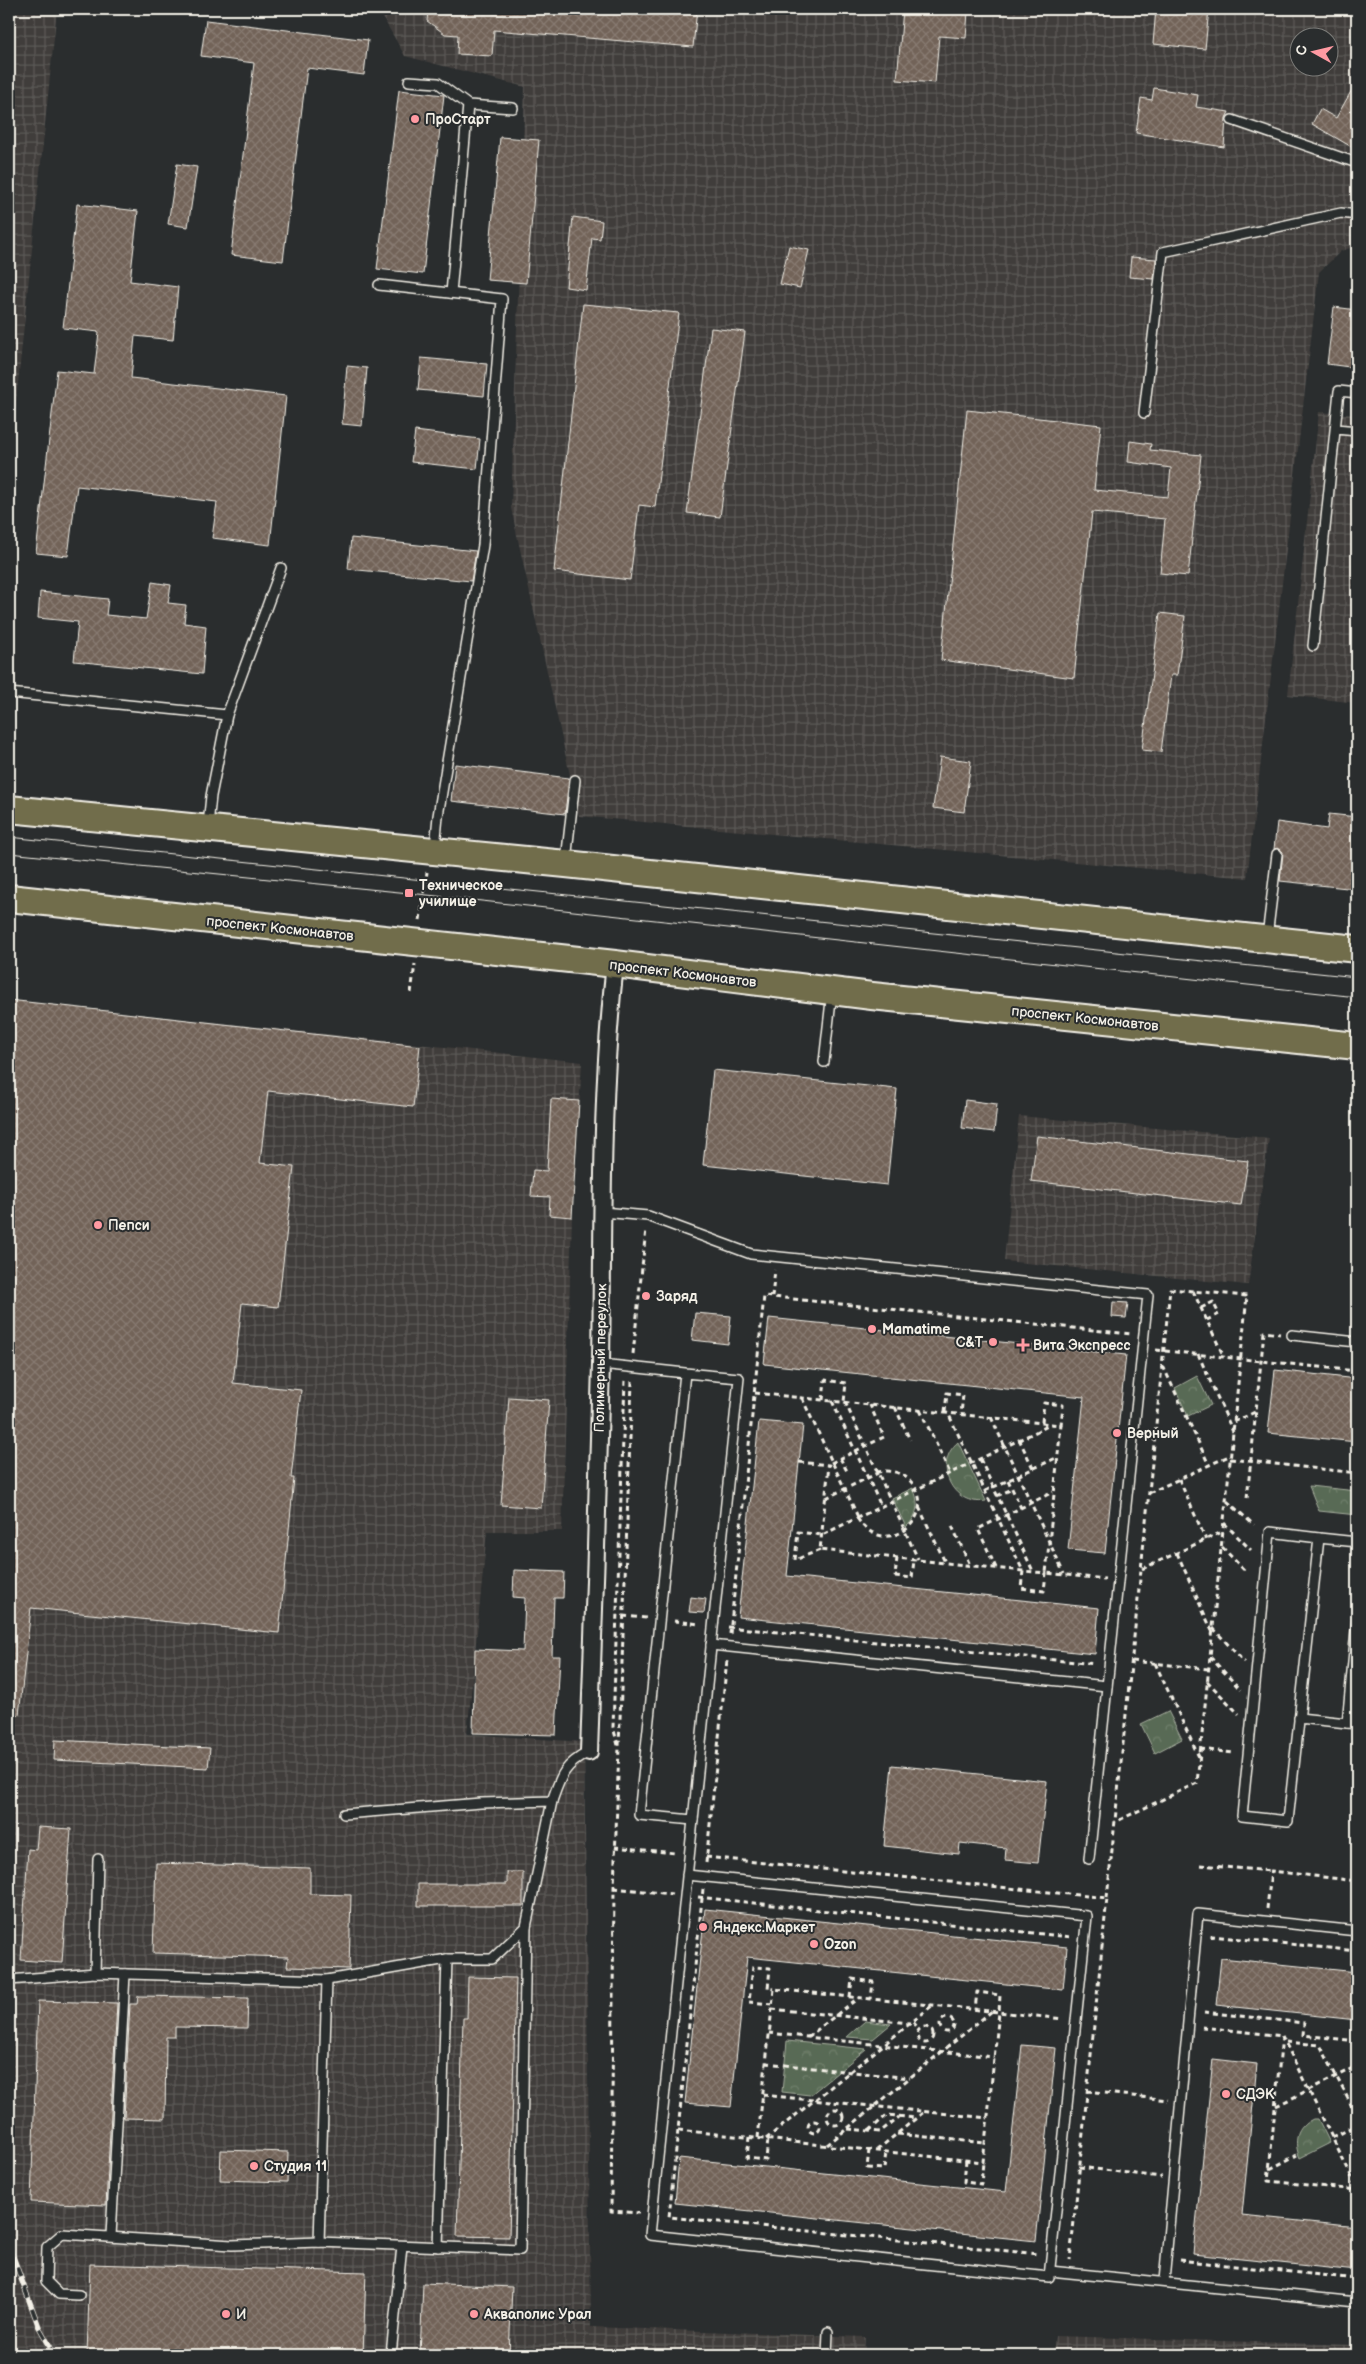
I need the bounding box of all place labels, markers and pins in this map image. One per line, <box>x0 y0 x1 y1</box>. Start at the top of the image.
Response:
place label: ПроСтарт <box>425 111 491 128</box>
marker: ПроСтарт <box>409 113 421 125</box>
place label: Техническое училище <box>419 877 503 910</box>
marker: Техническое училище <box>403 887 415 899</box>
place label: Пепси <box>108 1217 150 1234</box>
marker: Пепси <box>92 1219 104 1231</box>
place label: Заряд <box>656 1288 698 1305</box>
marker: Заряд <box>640 1290 652 1302</box>
place label: Mamatime <box>882 1321 950 1338</box>
marker: Mamatime <box>866 1323 878 1335</box>
place label: С&Т <box>956 1334 984 1351</box>
marker: С&Т <box>987 1336 999 1348</box>
place label: Вита Экспресс <box>1033 1337 1130 1354</box>
marker: Вита Экспресс <box>1017 1339 1029 1351</box>
place label: Верный <box>1127 1425 1179 1442</box>
marker: Верный <box>1111 1427 1123 1439</box>
place label: Яндекс.Маркет <box>713 1919 815 1936</box>
marker: Яндекс.Маркет <box>697 1921 709 1933</box>
place label: Ozon <box>824 1936 857 1953</box>
marker: Ozon <box>808 1938 820 1950</box>
place label: СДЭК <box>1236 2086 1275 2103</box>
marker: СДЭК <box>1220 2088 1232 2100</box>
place label: Студия 11 <box>264 2158 327 2175</box>
marker: Студия 11 <box>248 2160 260 2172</box>
place label: И <box>236 2306 247 2323</box>
place label: Акваполис Урал <box>483 2306 592 2323</box>
marker: И <box>220 2308 232 2320</box>
marker: Акваполис Урал <box>468 2308 480 2320</box>

